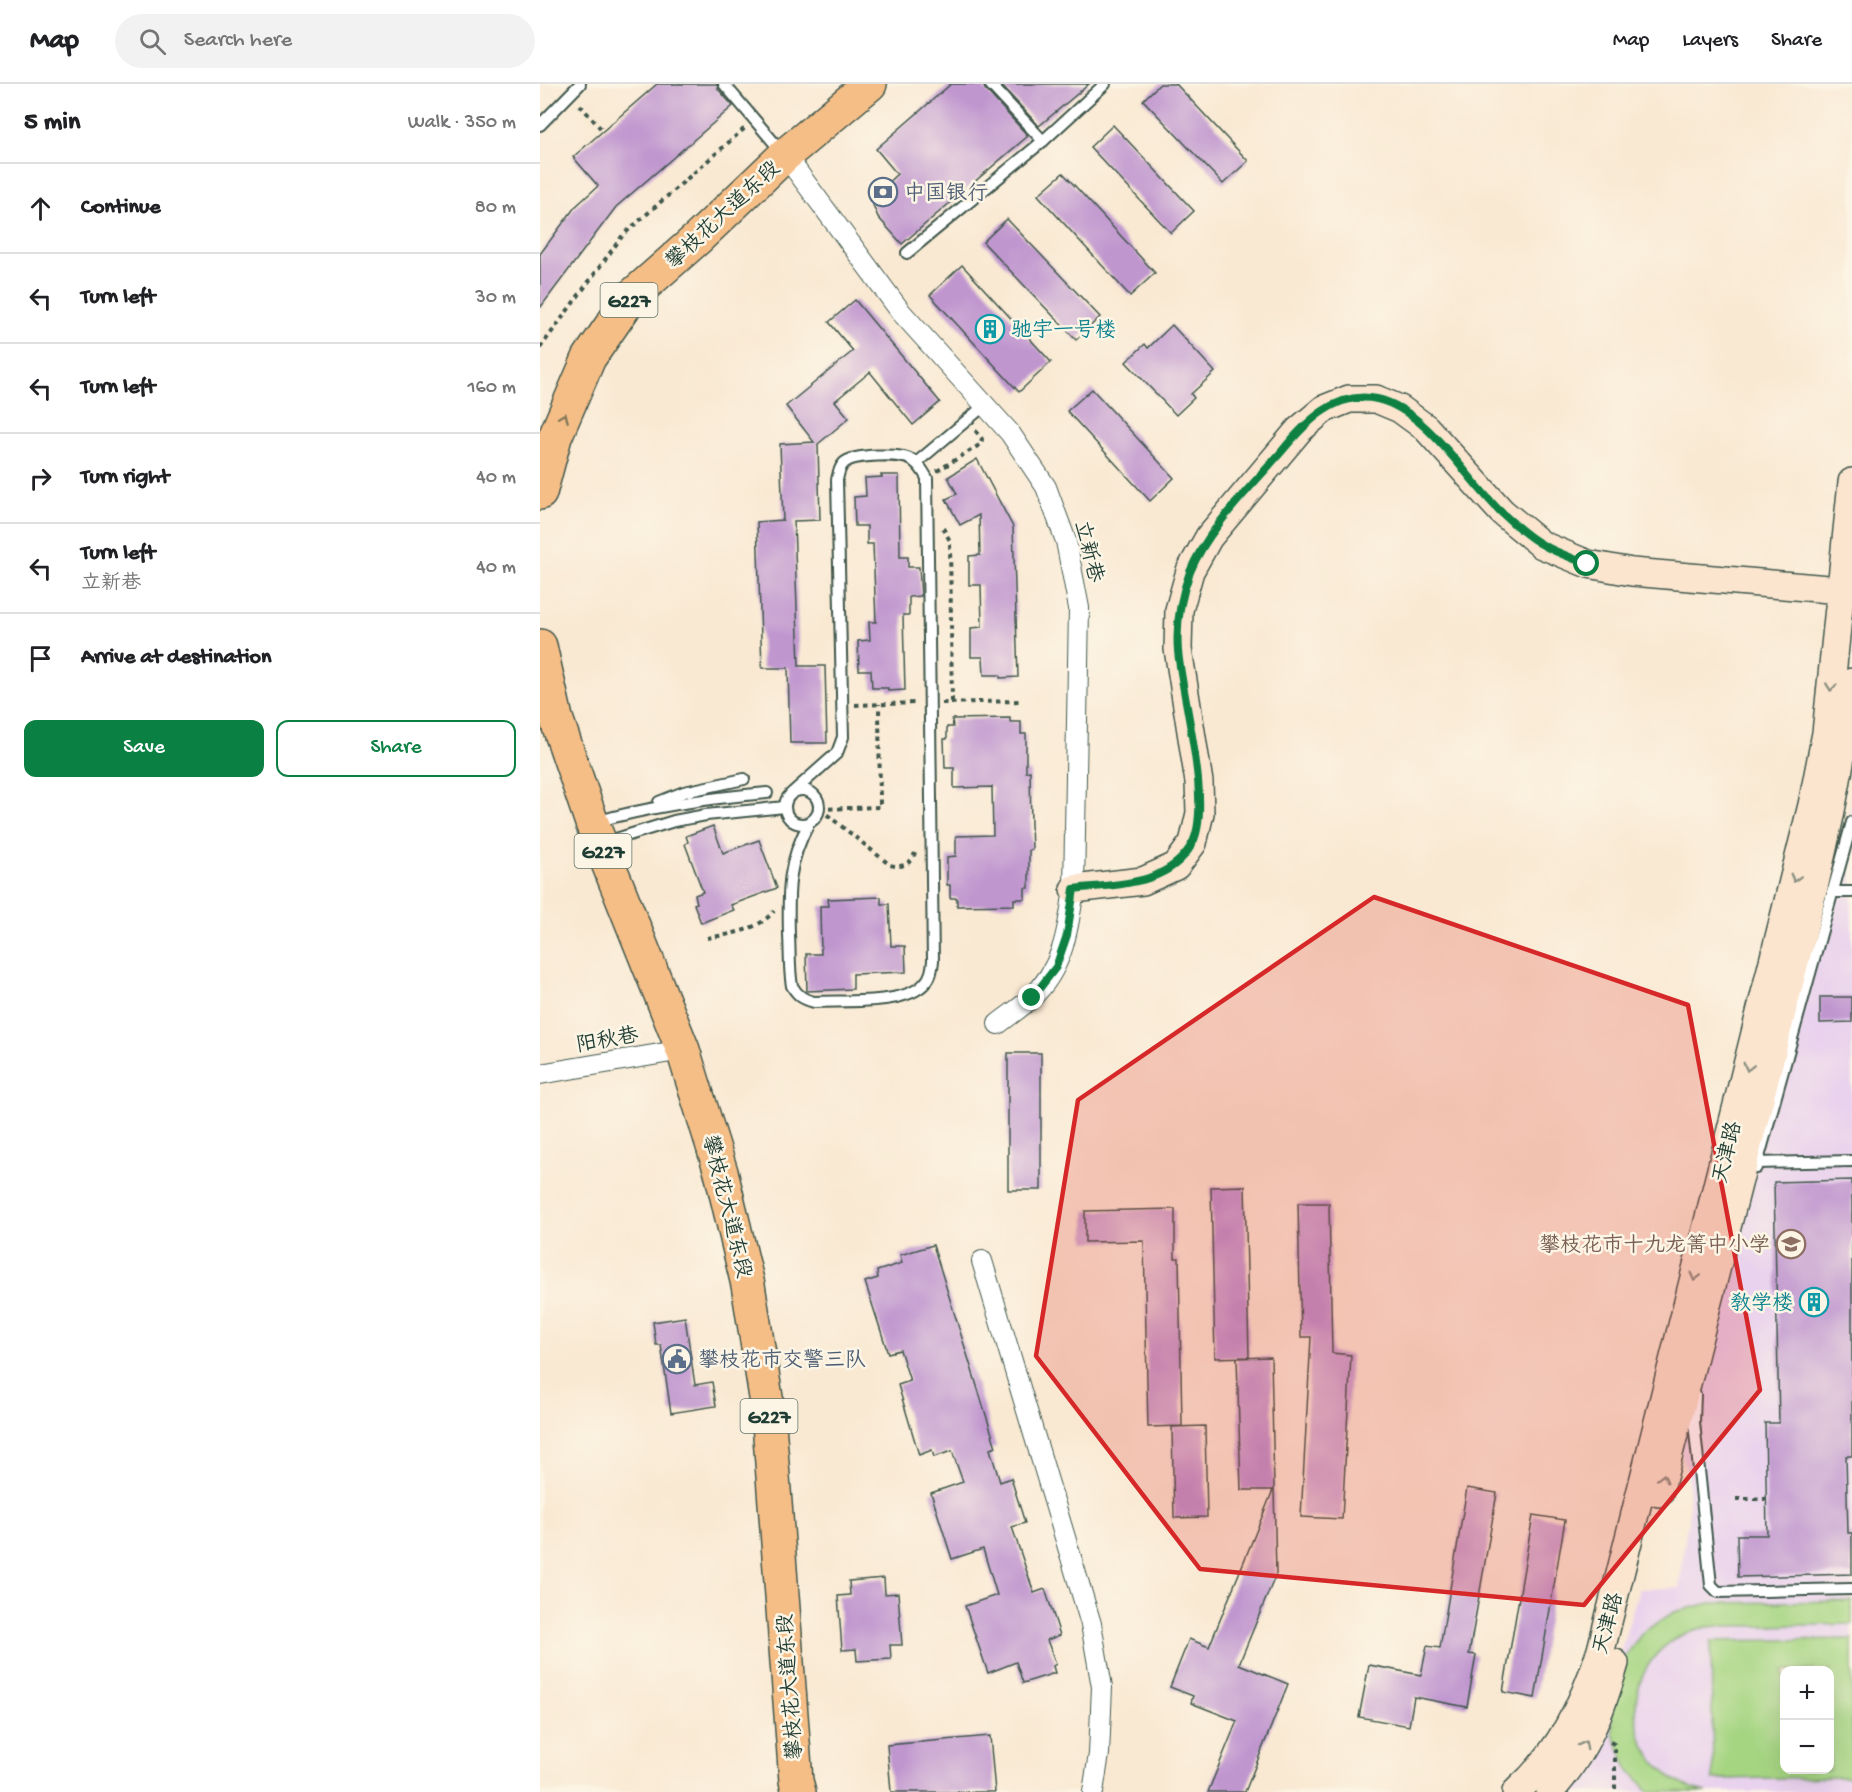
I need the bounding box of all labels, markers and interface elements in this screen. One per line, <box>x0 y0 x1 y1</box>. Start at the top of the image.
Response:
search box <box>115 14 535 68</box>
text: Map <box>30 25 79 58</box>
icon: search <box>136 25 169 58</box>
text: Search here <box>184 28 292 54</box>
text: Map <box>1613 29 1649 54</box>
text: Layers <box>1682 29 1738 54</box>
text: Share <box>1771 29 1822 54</box>
text: 5 min <box>24 108 80 139</box>
text: Walk · 350 m <box>408 112 516 135</box>
street label: 攀枝花大道东段 <box>661 156 787 276</box>
bank icon: 中国银行 <box>867 176 899 208</box>
place label: 中国银行 <box>904 181 988 208</box>
icon: ahead <box>24 192 57 225</box>
text: Continue <box>81 195 161 221</box>
text: 80 m <box>475 197 516 220</box>
icon: left <box>24 282 57 315</box>
road number: G227 <box>600 283 658 317</box>
text: Turn left <box>81 285 155 311</box>
text: 30 m <box>475 287 516 310</box>
building icon: 驰宇一号楼 <box>974 313 1006 345</box>
place label: 驰宇一号楼 <box>1011 318 1116 345</box>
icon: left <box>24 372 57 405</box>
text: Turn left <box>81 375 155 401</box>
text: 160 m <box>467 377 516 400</box>
one-way arrow <box>557 412 569 423</box>
icon: right <box>24 462 57 495</box>
text: Turn right <box>81 465 169 491</box>
text: 40 m <box>476 467 516 490</box>
street label: 立新巷 <box>1067 518 1108 585</box>
text: Turn left <box>81 541 155 567</box>
route start <box>1573 550 1599 576</box>
icon: left <box>24 552 57 585</box>
text: 40 m <box>476 557 516 580</box>
text: 立新巷 <box>81 573 141 596</box>
icon: arrive <box>24 642 57 675</box>
text: Arrive at destination <box>81 645 271 671</box>
one-way arrow <box>1825 682 1838 691</box>
button: Save <box>24 720 264 777</box>
button: Share <box>276 720 516 777</box>
road number: G227 <box>574 834 632 868</box>
one-way arrow <box>1790 873 1803 883</box>
route end <box>1018 984 1044 1010</box>
street label: 阳秋巷 <box>574 1023 641 1060</box>
one-way arrow <box>1742 1062 1755 1072</box>
street label: 天津路 <box>1708 1119 1749 1186</box>
street label: 攀枝花大道东段 <box>695 1132 756 1281</box>
school or university icon: 攀枝花市十九龙箐中小学 <box>1775 1228 1807 1260</box>
place label: 攀枝花市十九龙箐中小学 <box>1539 1233 1770 1260</box>
one-way arrow <box>1689 1272 1702 1282</box>
building icon: 教学楼 <box>1798 1286 1830 1318</box>
place label: 教学楼 <box>1730 1291 1793 1318</box>
public building icon: 攀枝花市交警三队 <box>661 1343 693 1375</box>
place label: 攀枝花市交警三队 <box>698 1348 866 1375</box>
road number: G227 <box>740 1399 798 1433</box>
one-way arrow <box>1656 1473 1669 1483</box>
street label: 天津路 <box>1588 1590 1631 1658</box>
street label: 攀枝花大道东段 <box>773 1613 810 1761</box>
map controls <box>1780 1666 1834 1774</box>
button: + <box>1780 1666 1834 1720</box>
button: − <box>1780 1720 1834 1774</box>
one-way arrow <box>1577 1741 1588 1751</box>

